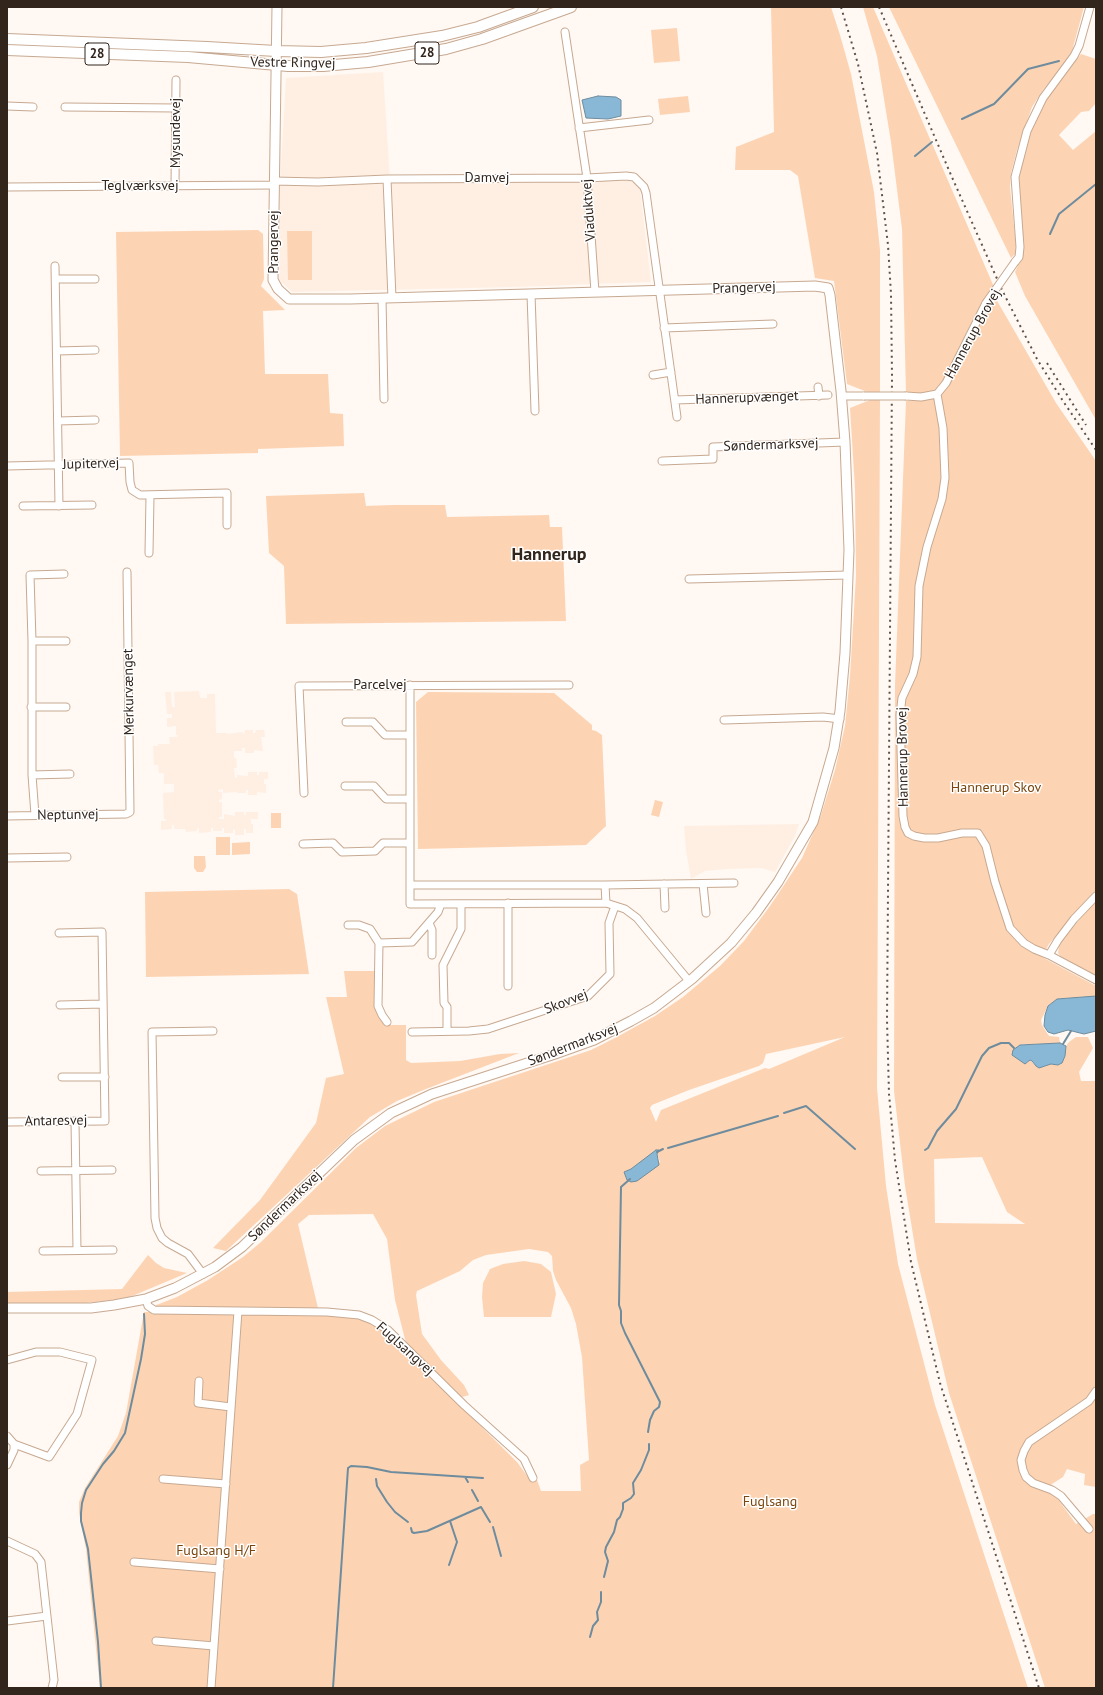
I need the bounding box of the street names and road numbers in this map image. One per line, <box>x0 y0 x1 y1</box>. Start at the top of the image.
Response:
road number: 28 <box>415 42 439 64</box>
road number: 28 <box>85 43 109 65</box>
street label: Vestre Ringvej <box>250 54 336 72</box>
street label: Mysundevej <box>168 98 184 168</box>
street label: Damvej <box>465 170 509 186</box>
street label: Teglværksvej <box>101 178 179 194</box>
street label: Viaduktvej <box>578 178 600 242</box>
street label: Prangervej <box>266 210 282 274</box>
street label: Prangervej <box>712 278 776 298</box>
street label: Hannerup Brovej <box>941 286 1005 382</box>
street label: Hannerupvænget <box>695 388 799 408</box>
street label: Søndermarksvej <box>723 435 819 455</box>
street label: Jupitervej <box>62 455 120 473</box>
street label: Merkurvænget <box>120 648 138 736</box>
street label: Parcelvej <box>353 677 407 693</box>
street label: Hannerup Brovej <box>894 707 912 807</box>
street label: Neptunvej <box>37 806 99 824</box>
street label: Skovvej <box>542 986 590 1018</box>
street label: Søndermarksvej <box>526 1020 620 1070</box>
street label: Antaresvej <box>24 1112 88 1130</box>
street label: Søndermarksvej <box>245 1167 325 1245</box>
street label: Fuglsangvej <box>373 1319 437 1379</box>

